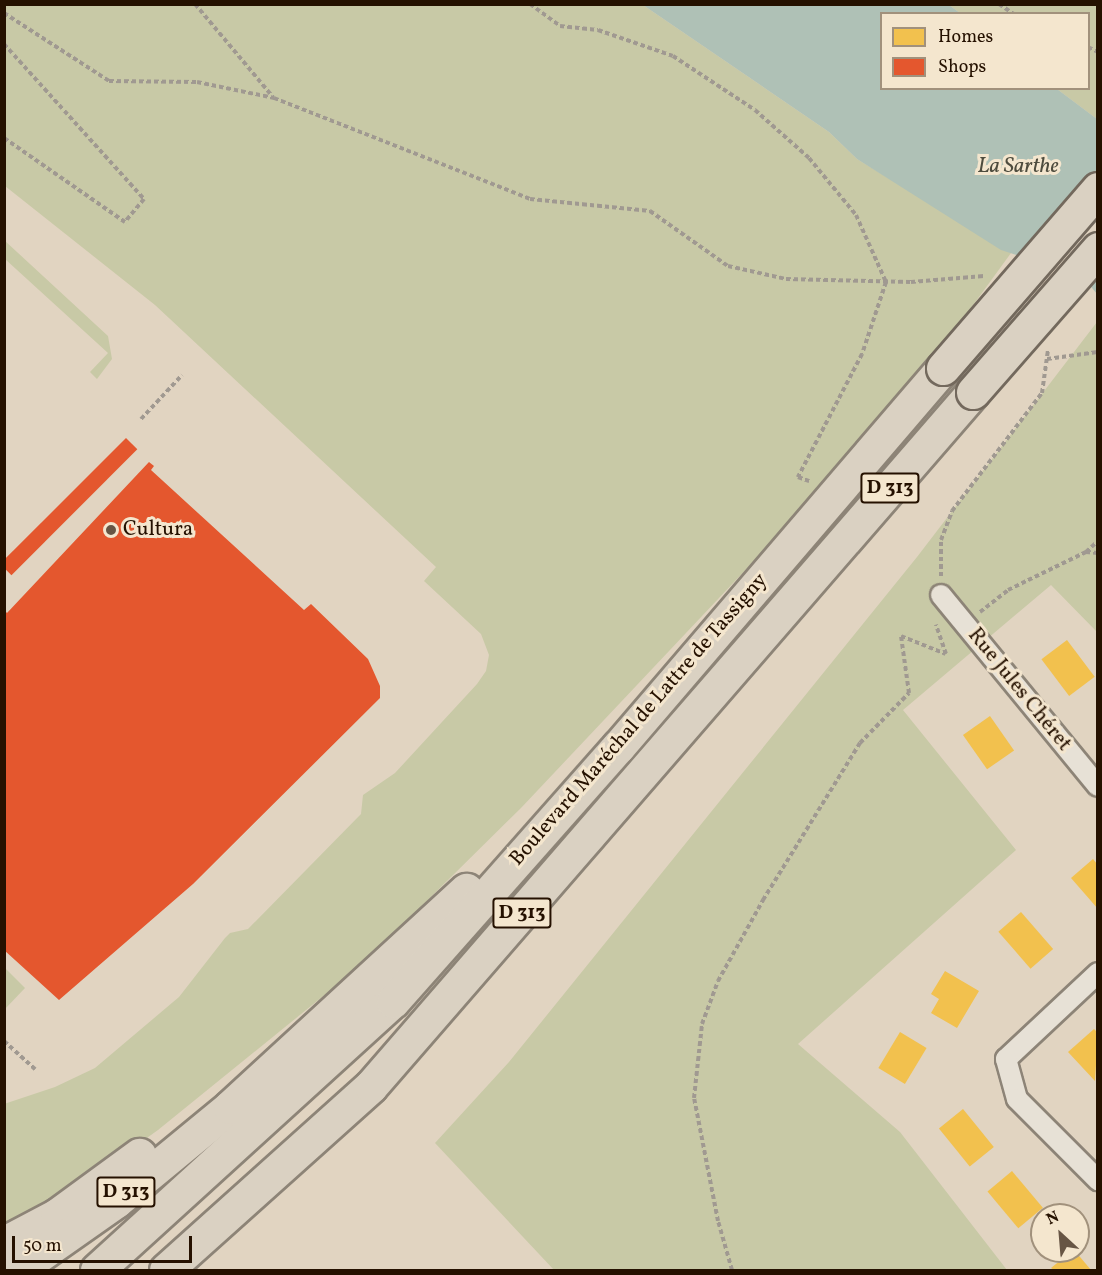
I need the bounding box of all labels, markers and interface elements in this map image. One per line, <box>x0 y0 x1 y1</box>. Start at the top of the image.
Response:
legend <box>880 12 1090 90</box>
text: Homes <box>938 25 993 50</box>
text: Shops <box>938 55 986 80</box>
water label: La Sarthe <box>977 154 1059 180</box>
road number: D 313 <box>860 471 920 505</box>
place label: Cultura <box>123 517 193 543</box>
marker: Cultura <box>104 523 118 537</box>
street label: Boulevard Maréchal de Lattre de Tassigny <box>505 568 773 872</box>
street label: Rue Jules Chéret <box>962 623 1076 757</box>
road number: D 313 <box>492 896 552 930</box>
road number: D 313 <box>96 1175 156 1209</box>
north arrow <box>1030 1203 1090 1263</box>
text: N <box>1043 1206 1063 1231</box>
scale bar <box>15 1224 195 1262</box>
text: 50 m <box>23 1234 62 1259</box>

